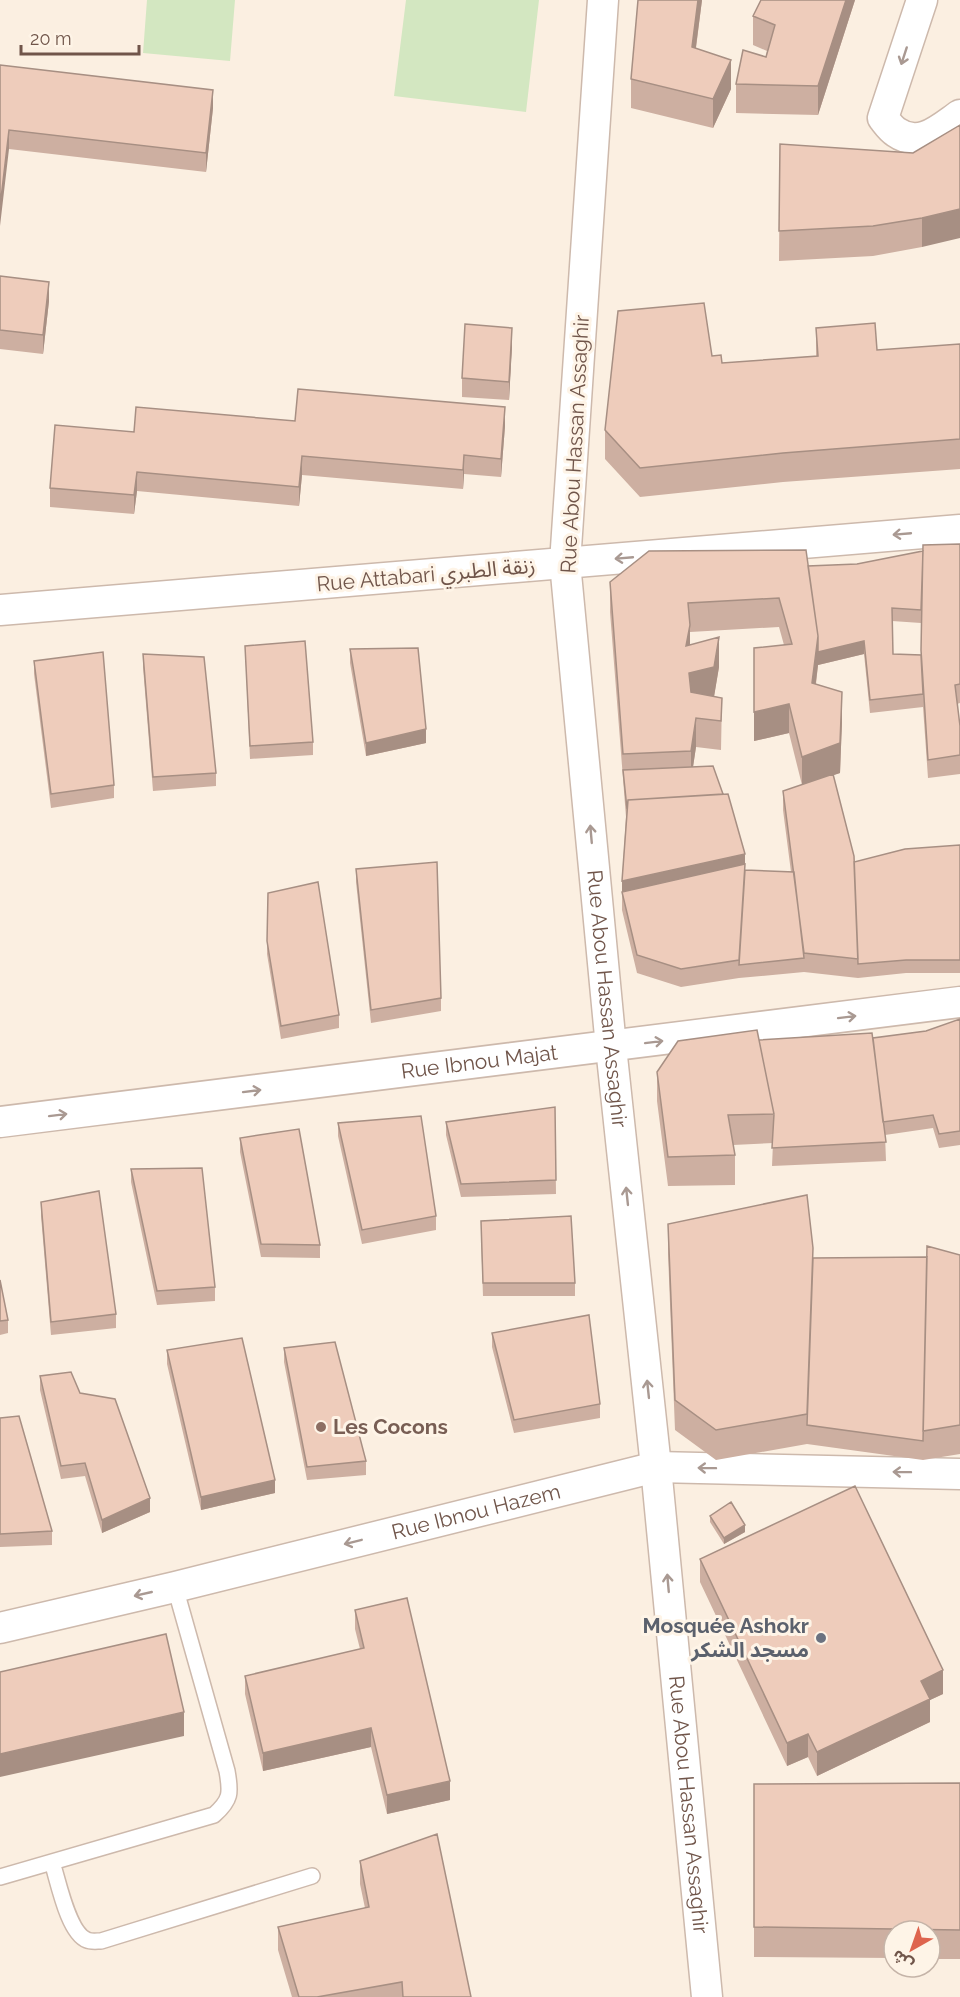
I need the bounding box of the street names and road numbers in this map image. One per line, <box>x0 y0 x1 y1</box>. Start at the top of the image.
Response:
street label: Rue Abou Hassan Assaghir <box>555 313 594 574</box>
street label: Rue Attabari زنقة الطبري <box>315 552 537 600</box>
street label: Rue Abou Hassan Assaghir <box>582 869 633 1130</box>
street label: Rue Ibnou Majat <box>400 1039 559 1084</box>
street label: Rue Ibnou Hazem <box>389 1478 563 1544</box>
street label: Rue Abou Hassan Assaghir <box>664 1674 714 1935</box>

